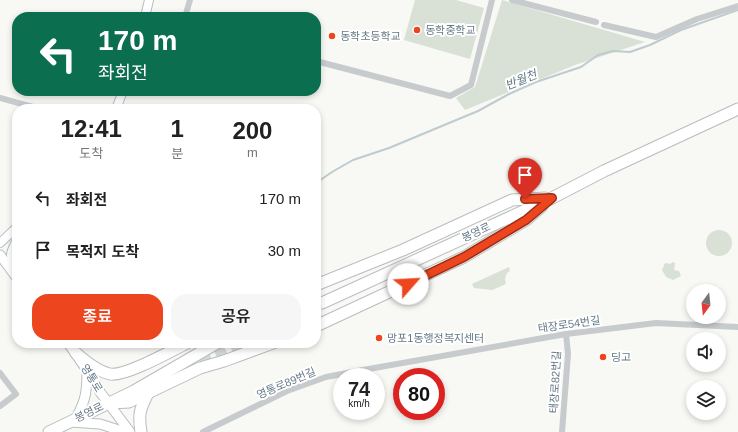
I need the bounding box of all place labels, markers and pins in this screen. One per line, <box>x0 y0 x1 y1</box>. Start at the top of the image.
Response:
place label: 동학중학교 <box>425 24 476 36</box>
marker: 동학중학교 <box>412 25 422 35</box>
place label: 동학초등학교 <box>340 30 401 42</box>
marker: 동학초등학교 <box>327 31 337 41</box>
pin <box>508 158 542 199</box>
place label: 망포1동행정복지센터 <box>387 332 484 344</box>
marker: 망포1동행정복지센터 <box>374 333 384 343</box>
place label: 딩고 <box>611 351 631 363</box>
marker: 딩고 <box>598 352 608 362</box>

